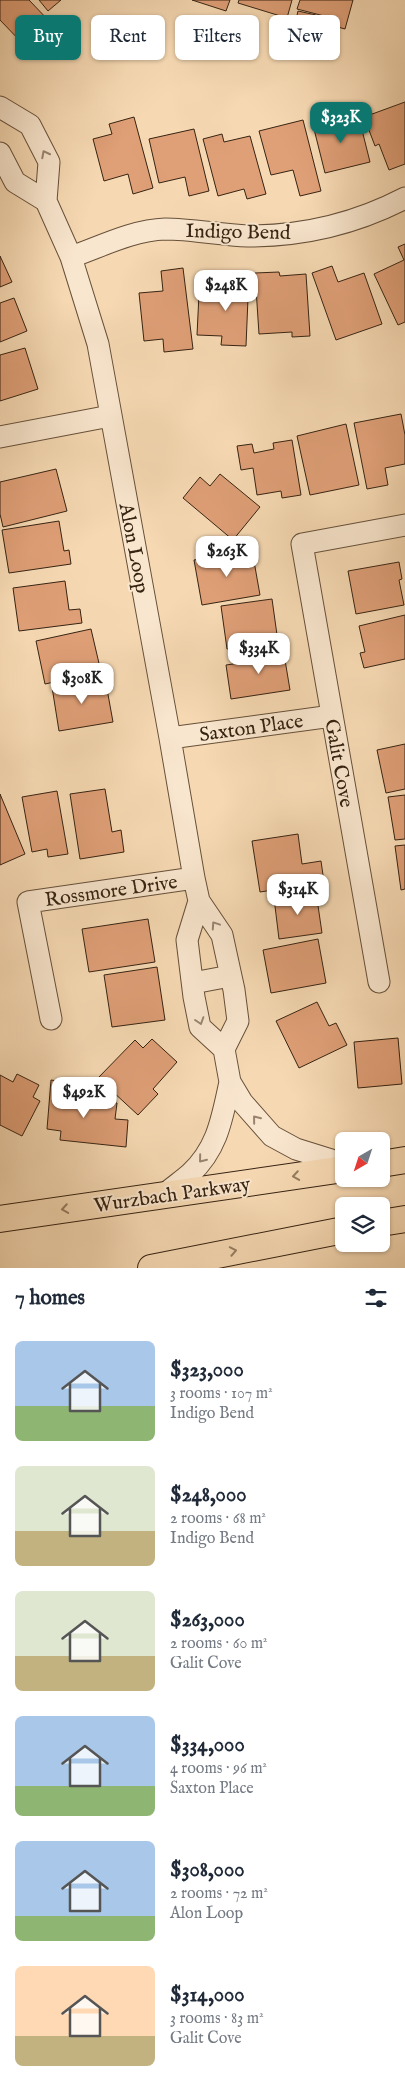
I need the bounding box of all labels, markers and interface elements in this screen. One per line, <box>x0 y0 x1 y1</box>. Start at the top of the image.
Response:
chip: Buy <box>15 15 81 60</box>
chip: Rent <box>91 15 165 60</box>
chip: Filters <box>175 15 259 60</box>
chip: New <box>269 15 340 60</box>
pin: $323K <box>306 102 376 144</box>
text: $323K <box>321 108 361 128</box>
one-way arrow <box>41 150 51 159</box>
street label: Indigo Bend <box>185 219 291 246</box>
pin: $248K <box>191 270 261 312</box>
text: $248K <box>205 276 247 296</box>
street label: Alon Loop <box>112 500 155 596</box>
pin: $263K <box>192 536 262 578</box>
text: $263K <box>207 542 247 562</box>
pin: $334K <box>224 632 294 675</box>
text: $334K <box>239 639 279 659</box>
pin: $308K <box>47 662 117 705</box>
text: $308K <box>62 669 102 689</box>
street label: Saxton Place <box>198 709 305 748</box>
street label: Galit Cove <box>318 717 359 809</box>
street label: Rossmore Drive <box>43 870 179 913</box>
pin: $314K <box>263 874 333 916</box>
text: $314K <box>278 880 318 900</box>
one-way arrow <box>212 921 221 930</box>
one-way arrow <box>195 1016 205 1025</box>
pin: $492K <box>49 1076 119 1119</box>
text: $492K <box>63 1083 105 1103</box>
one-way arrow <box>253 1116 261 1125</box>
north arrow <box>335 1132 390 1188</box>
map controls <box>335 1132 390 1252</box>
one-way arrow <box>200 1153 208 1162</box>
one-way arrow <box>291 1171 300 1181</box>
street label: Wurzbach Parkway <box>92 1172 252 1219</box>
button: layers <box>335 1197 390 1252</box>
one-way arrow <box>61 1203 69 1214</box>
one-way arrow <box>229 1247 237 1257</box>
icon: filters <box>362 1284 390 1312</box>
text: 7 homes <box>15 1285 85 1312</box>
text: $323,000 <box>170 1357 244 1384</box>
icon: home <box>55 1361 115 1421</box>
text: 3 rooms · 107 m² <box>170 1384 273 1404</box>
text: Indigo Bend <box>170 1404 254 1424</box>
text: $248,000 <box>170 1482 247 1509</box>
icon: home <box>55 1486 115 1546</box>
text: 2 rooms · 68 m² <box>170 1509 266 1529</box>
text: Indigo Bend <box>170 1529 254 1549</box>
text: $263,000 <box>170 1607 245 1634</box>
icon: home <box>55 1611 115 1671</box>
text: 2 rooms · 60 m² <box>170 1634 268 1654</box>
text: Galit Cove <box>170 1654 242 1674</box>
text: $334,000 <box>170 1732 245 1759</box>
icon: home <box>55 1736 115 1796</box>
text: 4 rooms · 96 m² <box>170 1759 267 1779</box>
text: Saxton Place <box>170 1779 254 1799</box>
text: $308,000 <box>170 1857 245 1884</box>
icon: home <box>55 1861 115 1921</box>
text: 2 rooms · 72 m² <box>170 1884 268 1904</box>
text: Alon Loop <box>170 1904 243 1924</box>
text: $314,000 <box>170 1982 245 2009</box>
icon: home <box>55 1986 115 2046</box>
text: 3 rooms · 83 m² <box>170 2009 264 2029</box>
text: Galit Cove <box>170 2029 242 2049</box>

